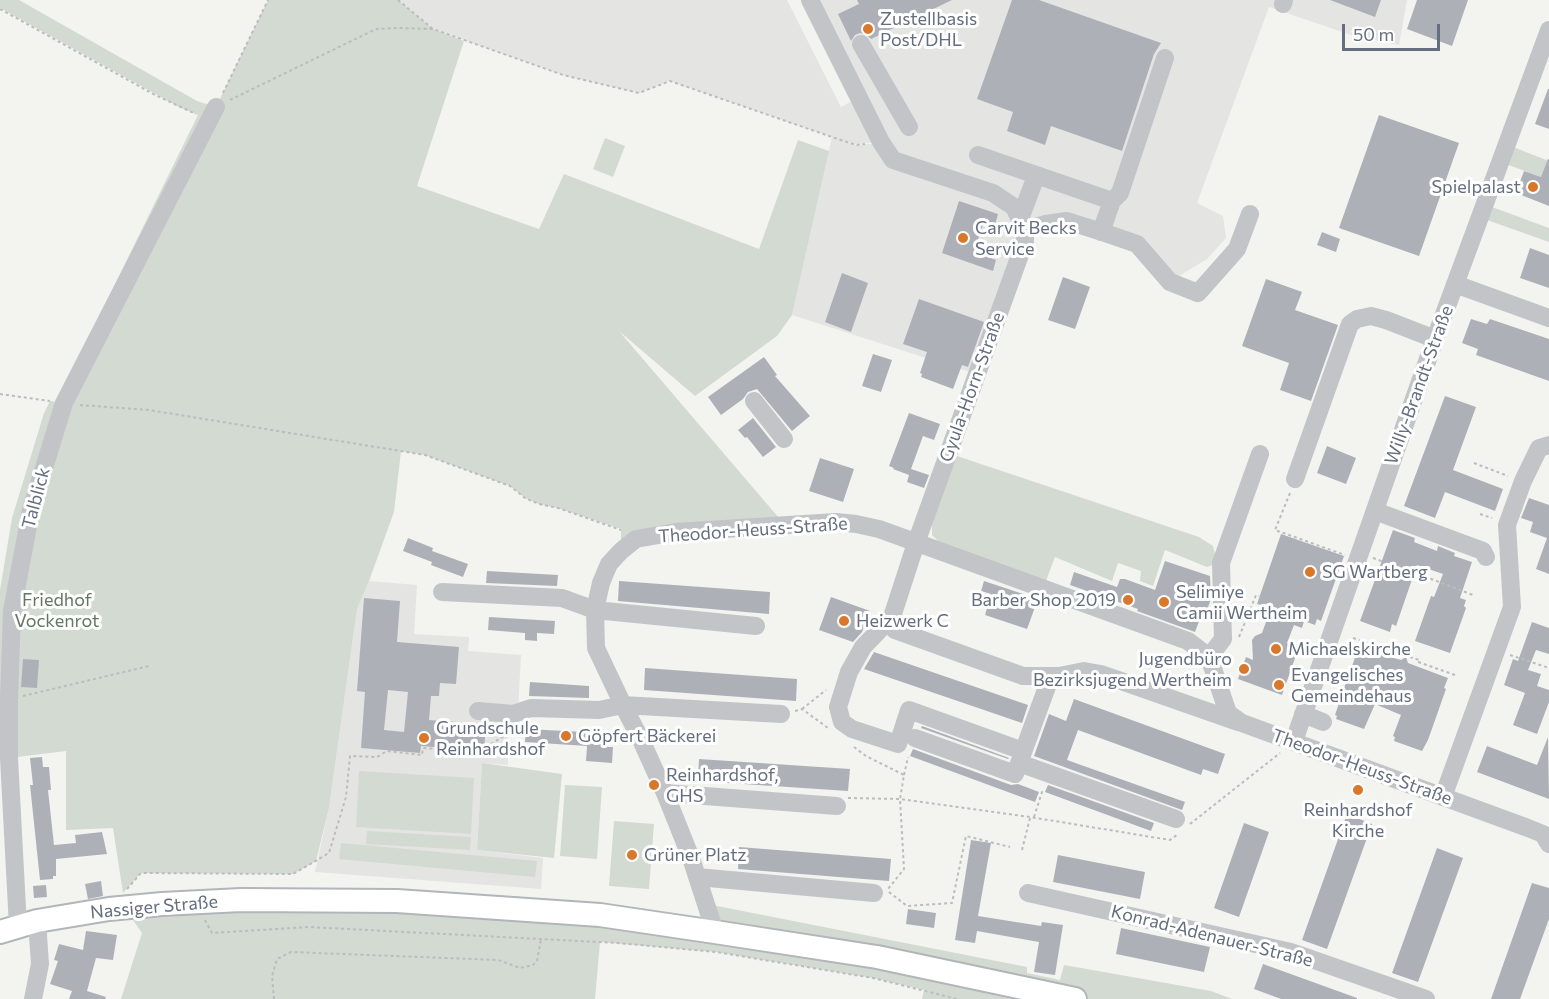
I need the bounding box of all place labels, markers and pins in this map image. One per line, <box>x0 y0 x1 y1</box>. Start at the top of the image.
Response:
place label: Zustellbasis Post/DHL <box>880 8 977 50</box>
marker: Zustellbasis Post/DHL <box>861 22 875 36</box>
place label: Spielpalast <box>1432 176 1521 198</box>
marker: Spielpalast <box>1526 180 1540 194</box>
place label: Carvit Becks Service <box>975 217 1077 260</box>
marker: Carvit Becks Service <box>956 231 970 245</box>
place label: SG Wartberg <box>1322 561 1428 583</box>
marker: SG Wartberg <box>1303 565 1317 579</box>
place label: Selimiye Camii Wertheim <box>1176 581 1307 624</box>
place label: Barber Shop 2019 <box>971 589 1116 611</box>
marker: Barber Shop 2019 <box>1121 593 1135 607</box>
marker: Selimiye Camii Wertheim <box>1157 595 1171 609</box>
place label: Heizwerk C <box>856 610 949 632</box>
marker: Heizwerk C <box>837 614 851 628</box>
place label: Michaelskirche <box>1288 638 1411 660</box>
marker: Michaelskirche <box>1269 642 1283 656</box>
place label: Jugendbüro Bezirksjugend Wertheim <box>1033 648 1232 690</box>
marker: Jugendbüro Bezirksjugend Wertheim <box>1237 662 1251 676</box>
place label: Evangelisches Gemeindehaus <box>1291 664 1412 706</box>
marker: Evangelisches Gemeindehaus <box>1272 678 1286 692</box>
place label: Grundschule Reinhardshof <box>436 717 545 760</box>
place label: Göpfert Bäckerei <box>578 725 716 747</box>
marker: Göpfert Bäckerei <box>559 729 573 743</box>
marker: Grundschule Reinhardshof <box>417 731 431 745</box>
place label: Reinhardshof, GHS <box>666 764 778 806</box>
marker: Reinhardshof, GHS <box>647 778 661 792</box>
marker: Reinhardshof Kirche <box>1351 783 1365 797</box>
place label: Reinhardshof Kirche <box>1303 799 1413 842</box>
place label: Grüner Platz <box>644 844 746 866</box>
marker: Grüner Platz <box>625 848 639 862</box>

